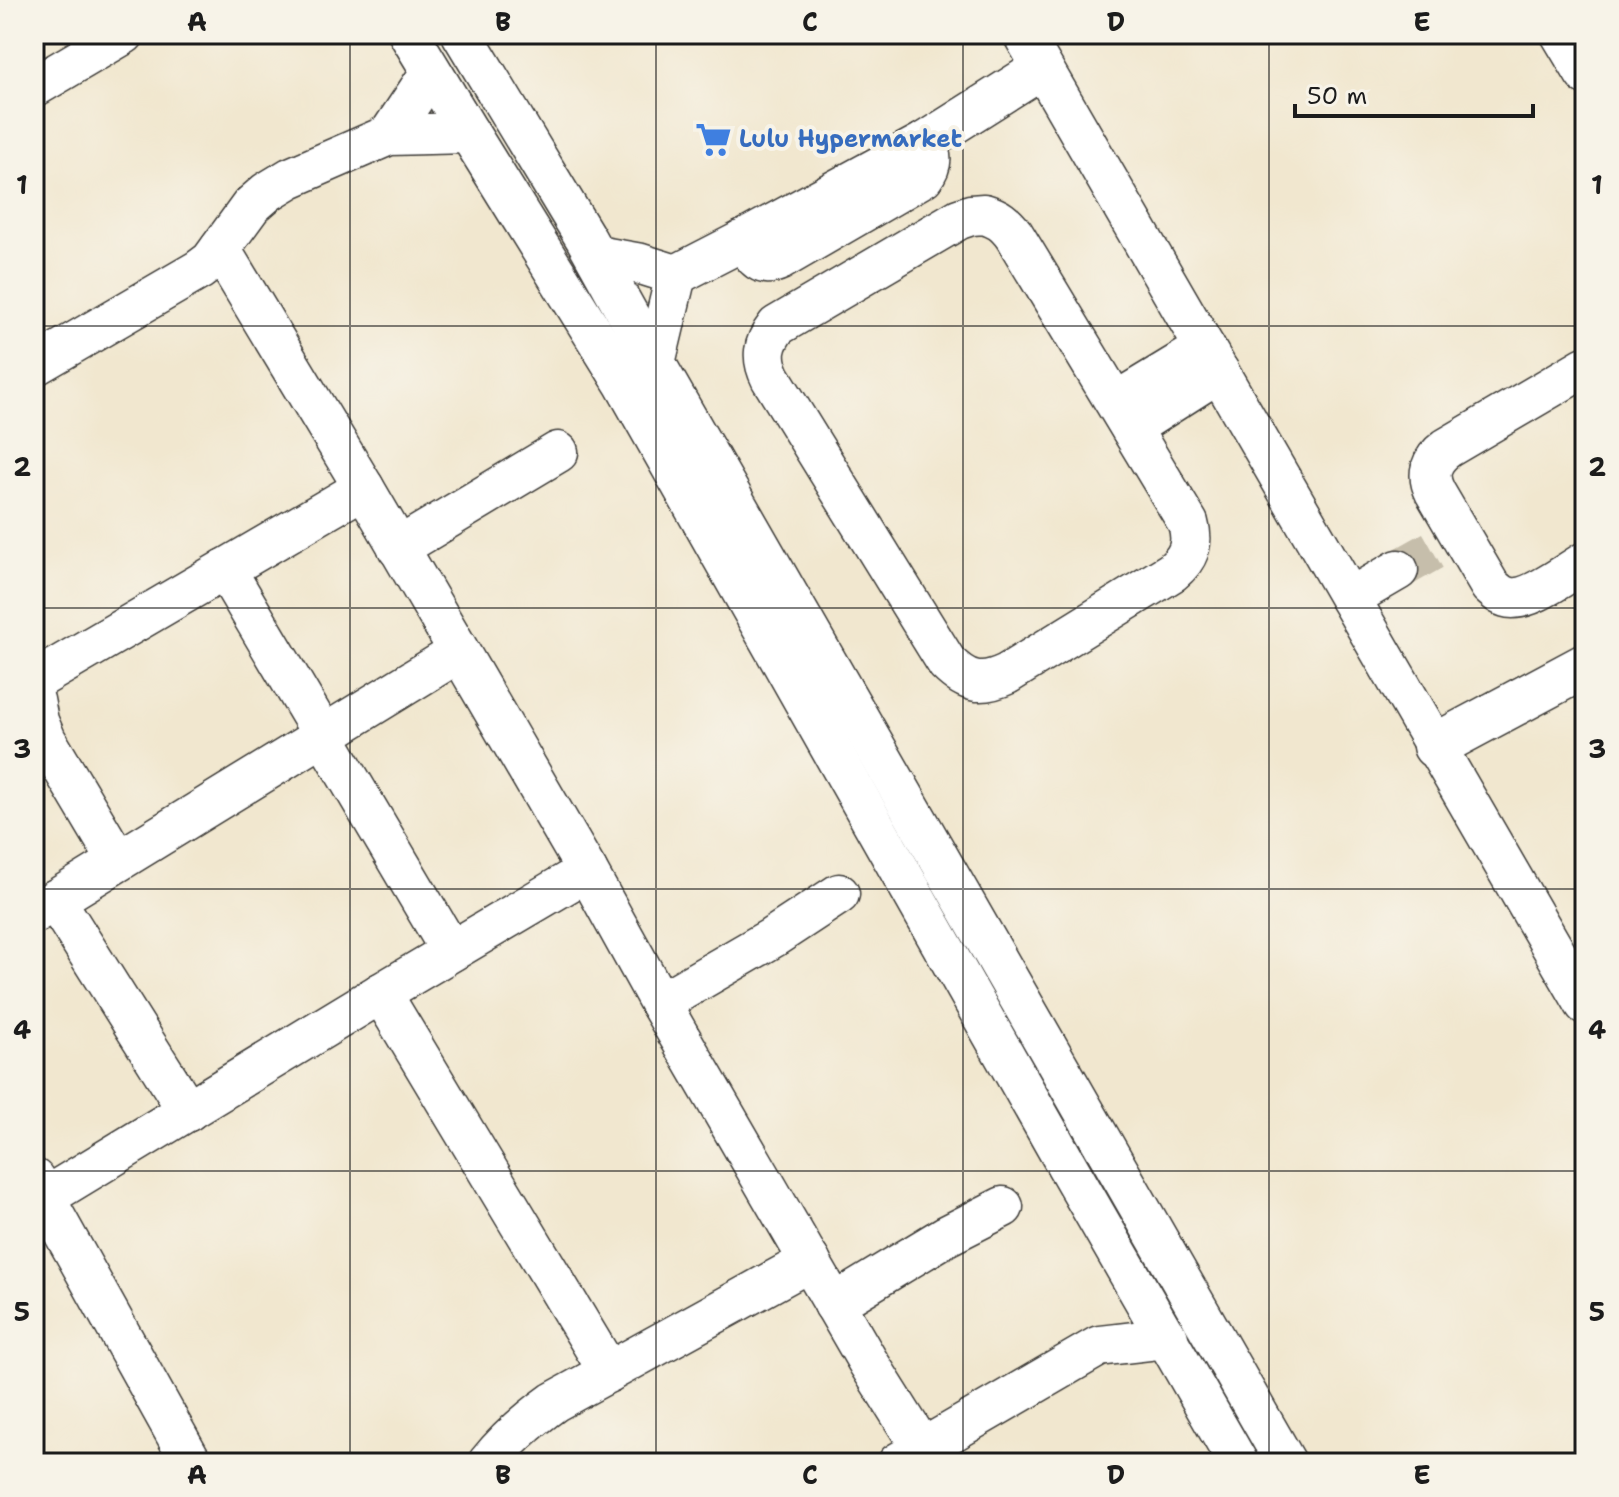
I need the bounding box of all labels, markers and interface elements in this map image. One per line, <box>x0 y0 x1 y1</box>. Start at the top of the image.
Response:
text: A <box>187 4 207 39</box>
text: B <box>495 4 511 39</box>
text: C <box>802 4 818 39</box>
text: D <box>1107 4 1125 39</box>
text: E <box>1413 4 1431 39</box>
scale bar <box>1295 68 1533 118</box>
text: 50 m <box>1307 80 1367 112</box>
supermarket icon: Lulu Hypermarket <box>694 120 732 158</box>
place label: Lulu Hypermarket <box>739 123 962 155</box>
text: 1 <box>16 167 28 202</box>
text: 1 <box>1591 167 1603 202</box>
text: 2 <box>13 449 31 484</box>
text: 2 <box>1588 449 1606 484</box>
text: 3 <box>13 731 31 766</box>
text: 3 <box>1588 731 1606 766</box>
text: 4 <box>13 1012 31 1047</box>
text: 4 <box>1588 1012 1606 1047</box>
text: 5 <box>14 1294 30 1329</box>
text: 5 <box>1589 1294 1605 1329</box>
text: A <box>187 1457 207 1492</box>
text: B <box>495 1457 511 1492</box>
text: C <box>802 1457 818 1492</box>
text: D <box>1107 1457 1125 1492</box>
text: E <box>1413 1457 1431 1492</box>

